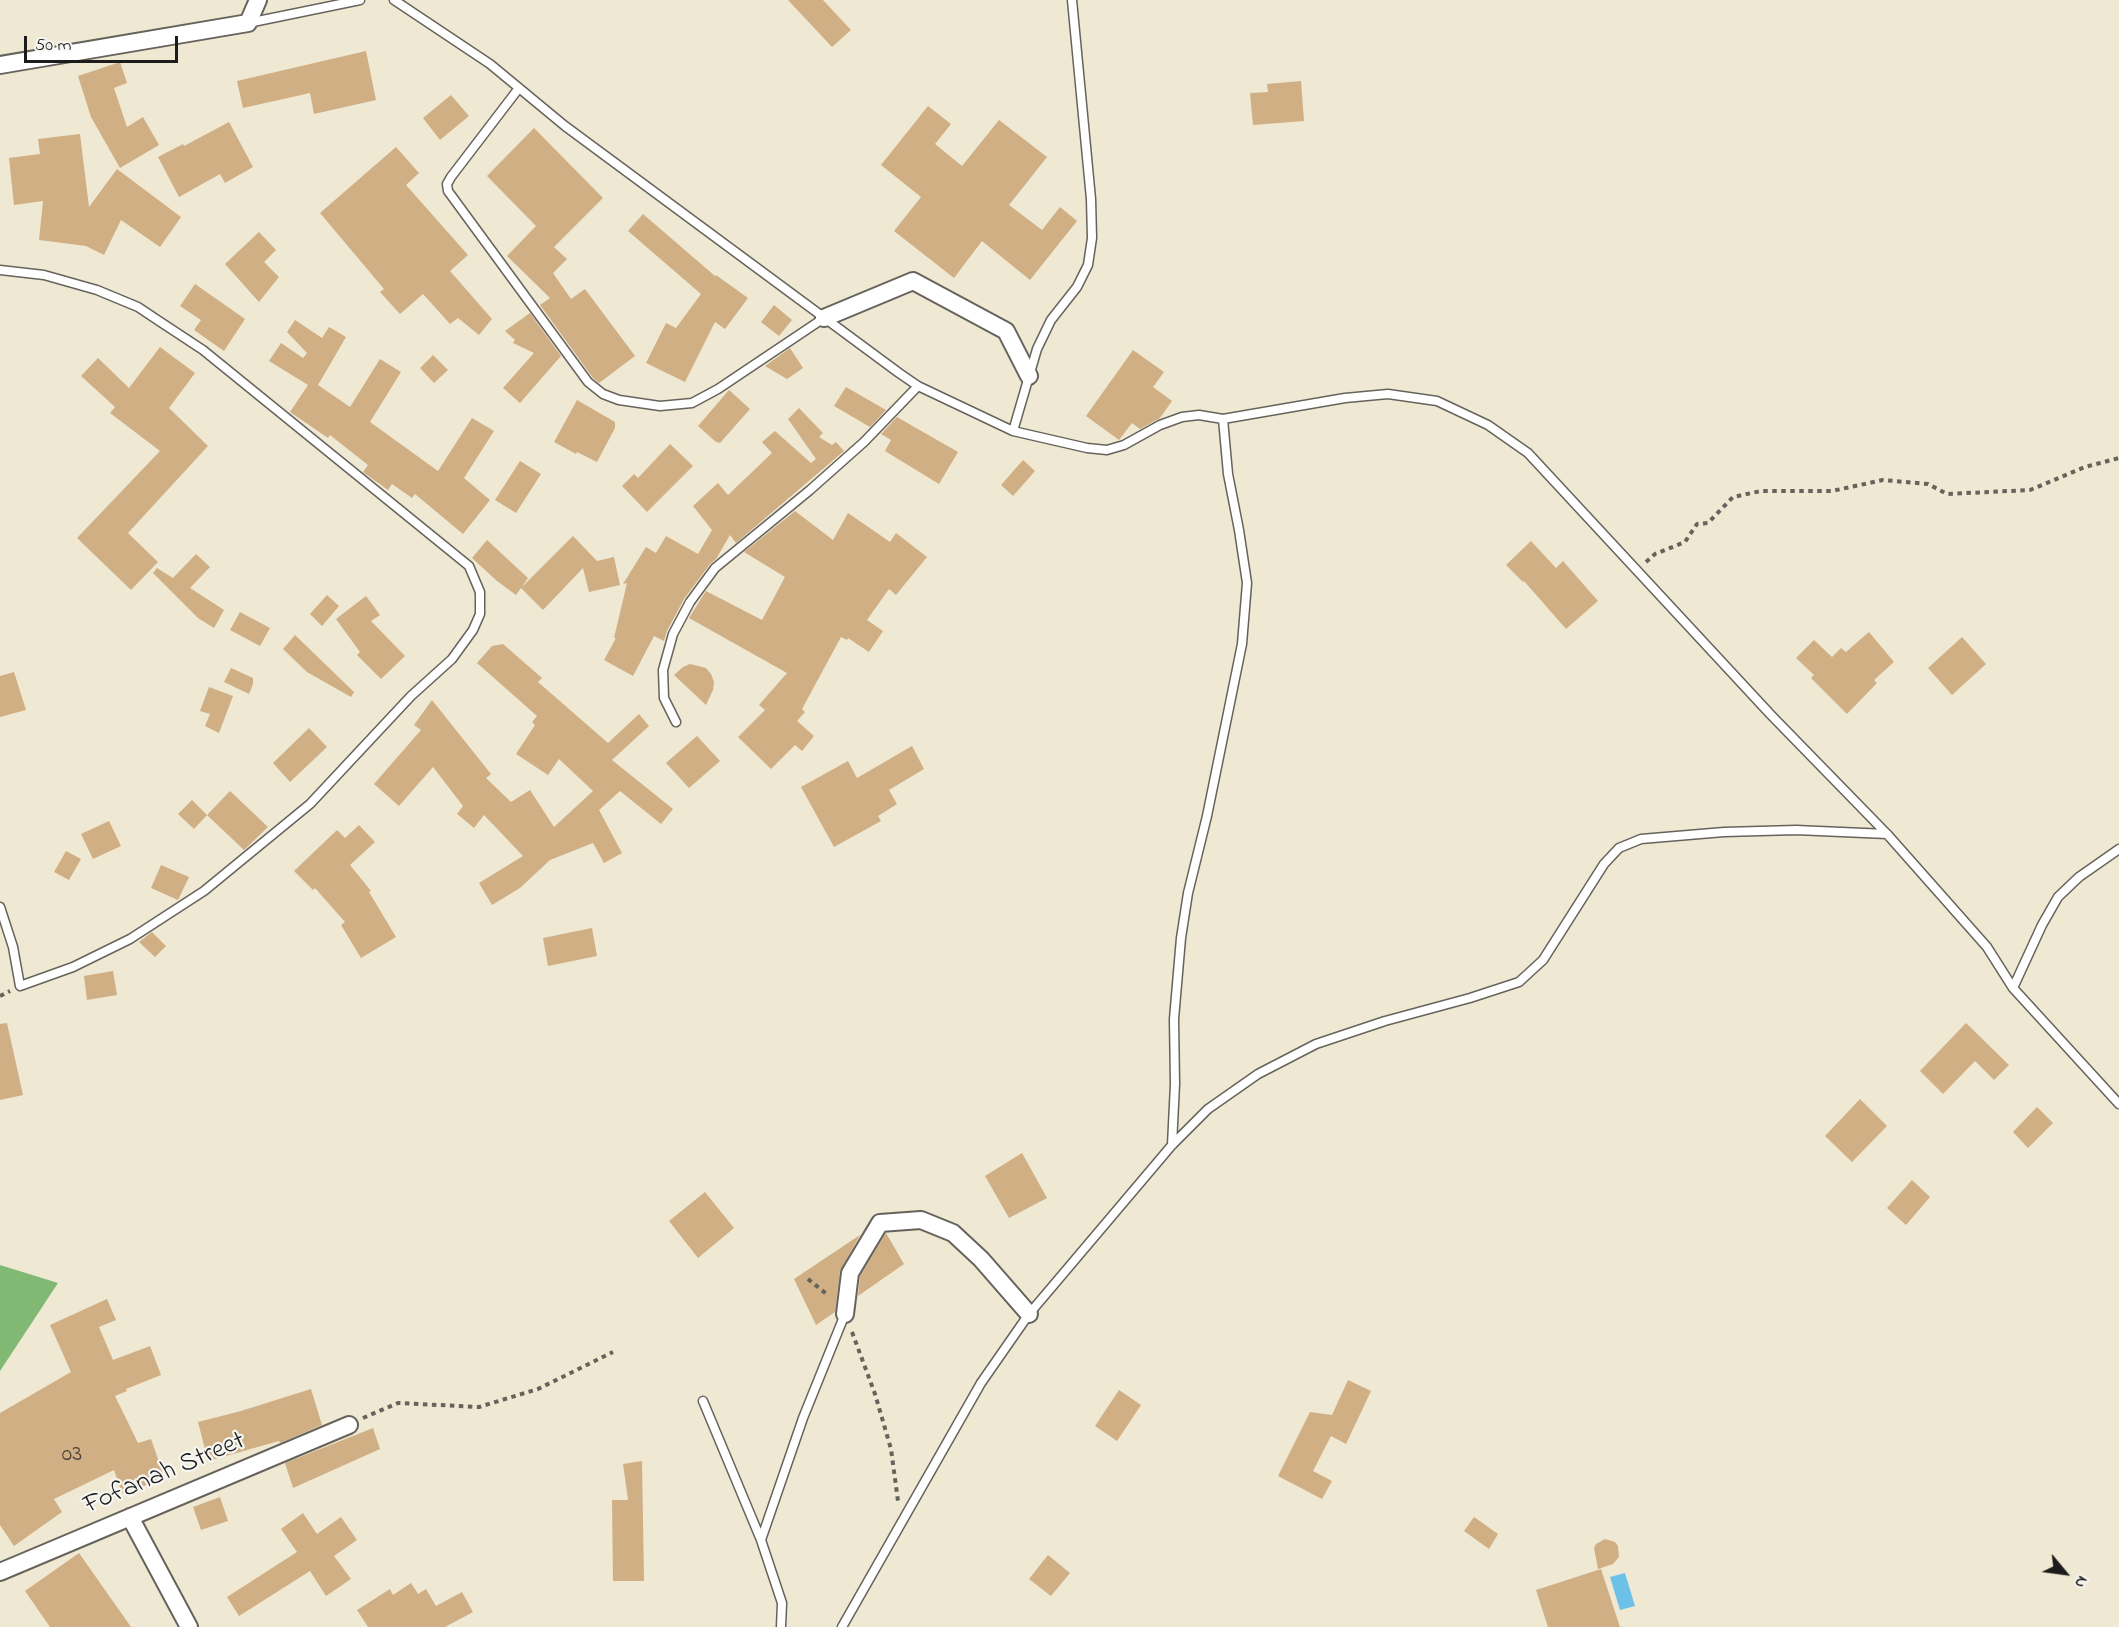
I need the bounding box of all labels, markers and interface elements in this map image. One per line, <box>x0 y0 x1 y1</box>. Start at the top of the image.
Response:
scale bar <box>27 24 182 62</box>
text: 50 m <box>35 33 72 59</box>
street label: Fofanah Street <box>80 1427 250 1523</box>
house number: 03 <box>62 1442 82 1470</box>
north arrow <box>2035 1543 2095 1603</box>
text: N <box>2068 1571 2094 1592</box>

